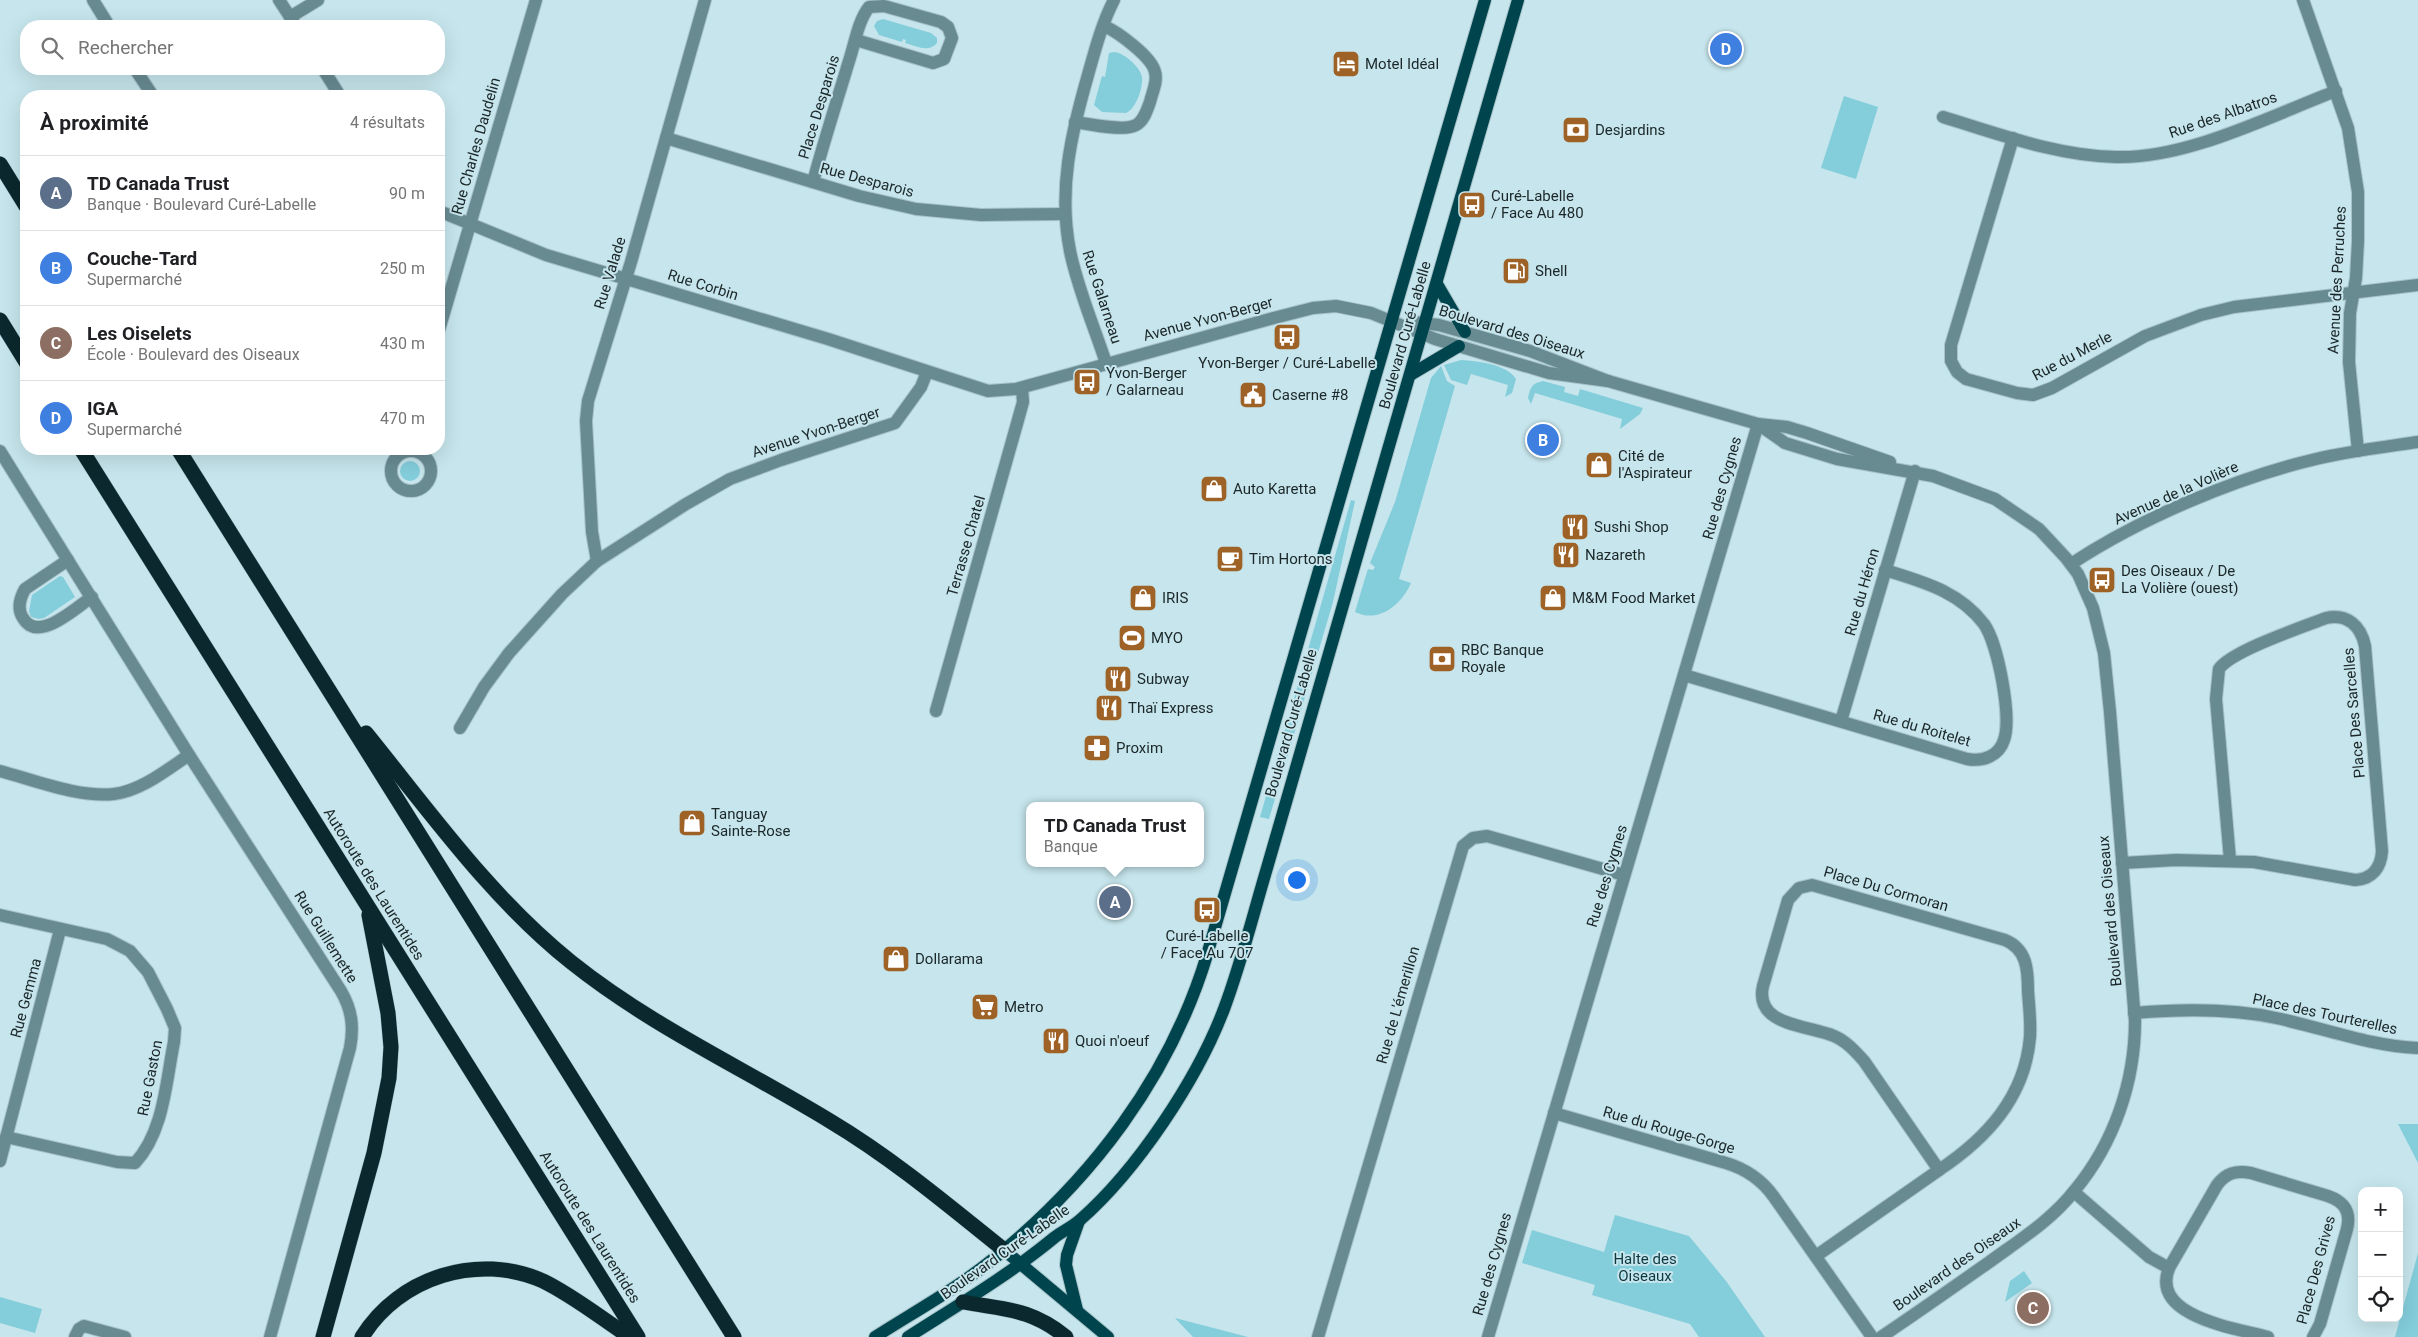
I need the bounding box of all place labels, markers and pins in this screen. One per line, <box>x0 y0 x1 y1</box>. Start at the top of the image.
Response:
pin: D <box>1710 30 1742 68</box>
hotel icon: Motel Idéal <box>1331 49 1361 79</box>
place label: Motel Idéal <box>1365 55 1439 73</box>
bank icon: Desjardins <box>1561 115 1591 145</box>
place label: Desjardins <box>1595 121 1665 139</box>
place label: Curé-Labelle / Face Au 480 <box>1491 187 1584 222</box>
bus stop icon: Curé-Labelle / Face Au 480 <box>1457 190 1487 220</box>
fuel station icon: Shell <box>1501 256 1531 286</box>
place label: Shell <box>1535 262 1567 280</box>
bus stop icon: Yvon-Berger / Curé-Labelle <box>1272 322 1302 352</box>
place label: Yvon-Berger / Curé-Labelle <box>1198 354 1376 372</box>
place label: Yvon-Berger / Galarneau <box>1106 364 1187 399</box>
bus stop icon: Yvon-Berger / Galarneau <box>1072 367 1102 397</box>
public building icon: Caserne #8 <box>1238 380 1268 410</box>
place label: Caserne #8 <box>1272 386 1348 404</box>
pin: B <box>1527 421 1559 459</box>
place label: Cité de l'Aspirateur <box>1618 447 1692 482</box>
shop icon: Cité de l'Aspirateur <box>1584 450 1614 480</box>
shop icon: Auto Karetta <box>1199 474 1229 504</box>
place label: Auto Karetta <box>1233 480 1316 498</box>
restaurant icon: Sushi Shop <box>1560 512 1590 542</box>
place label: Sushi Shop <box>1594 518 1669 536</box>
restaurant icon: Nazareth <box>1551 540 1581 570</box>
cafe icon: Tim Hortons <box>1215 544 1245 574</box>
place label: Nazareth <box>1585 546 1646 564</box>
place label: Tim Hortons <box>1249 550 1333 568</box>
place label: Des Oiseaux / De La Volière (ouest) <box>2121 562 2238 597</box>
bus stop icon: Des Oiseaux / De La Volière (ouest) <box>2087 565 2117 595</box>
shop icon: IRIS <box>1128 583 1158 613</box>
shop icon: M&M Food Market <box>1538 583 1568 613</box>
place label: IRIS <box>1162 589 1188 607</box>
place label: M&M Food Market <box>1572 589 1695 607</box>
sports icon: MYO <box>1117 623 1147 653</box>
place label: MYO <box>1151 629 1183 647</box>
place label: RBC Banque Royale <box>1461 641 1544 676</box>
bank icon: RBC Banque Royale <box>1427 644 1457 674</box>
restaurant icon: Subway <box>1103 664 1133 694</box>
place label: Subway <box>1137 670 1189 688</box>
restaurant icon: Thaï Express <box>1094 693 1124 723</box>
place label: Thaï Express <box>1128 699 1214 717</box>
pharmacy icon: Proxim <box>1082 733 1112 763</box>
place label: Proxim <box>1116 739 1163 757</box>
place label: Tanguay Sainte-Rose <box>711 805 791 840</box>
shop icon: Tanguay Sainte-Rose <box>677 808 707 838</box>
pin: A <box>1099 883 1131 921</box>
bus stop icon: Curé-Labelle / Face Au 707 <box>1192 895 1222 925</box>
place label: Curé-Labelle / Face Au 707 <box>1161 927 1253 962</box>
shop icon: Dollarama <box>881 944 911 974</box>
place label: Dollarama <box>915 950 983 968</box>
supermarket icon: Metro <box>970 992 1000 1022</box>
place label: Metro <box>1004 998 1043 1016</box>
restaurant icon: Quoi n'oeuf <box>1041 1026 1071 1056</box>
place label: Quoi n'oeuf <box>1075 1032 1150 1050</box>
pin: C <box>2017 1289 2049 1327</box>

